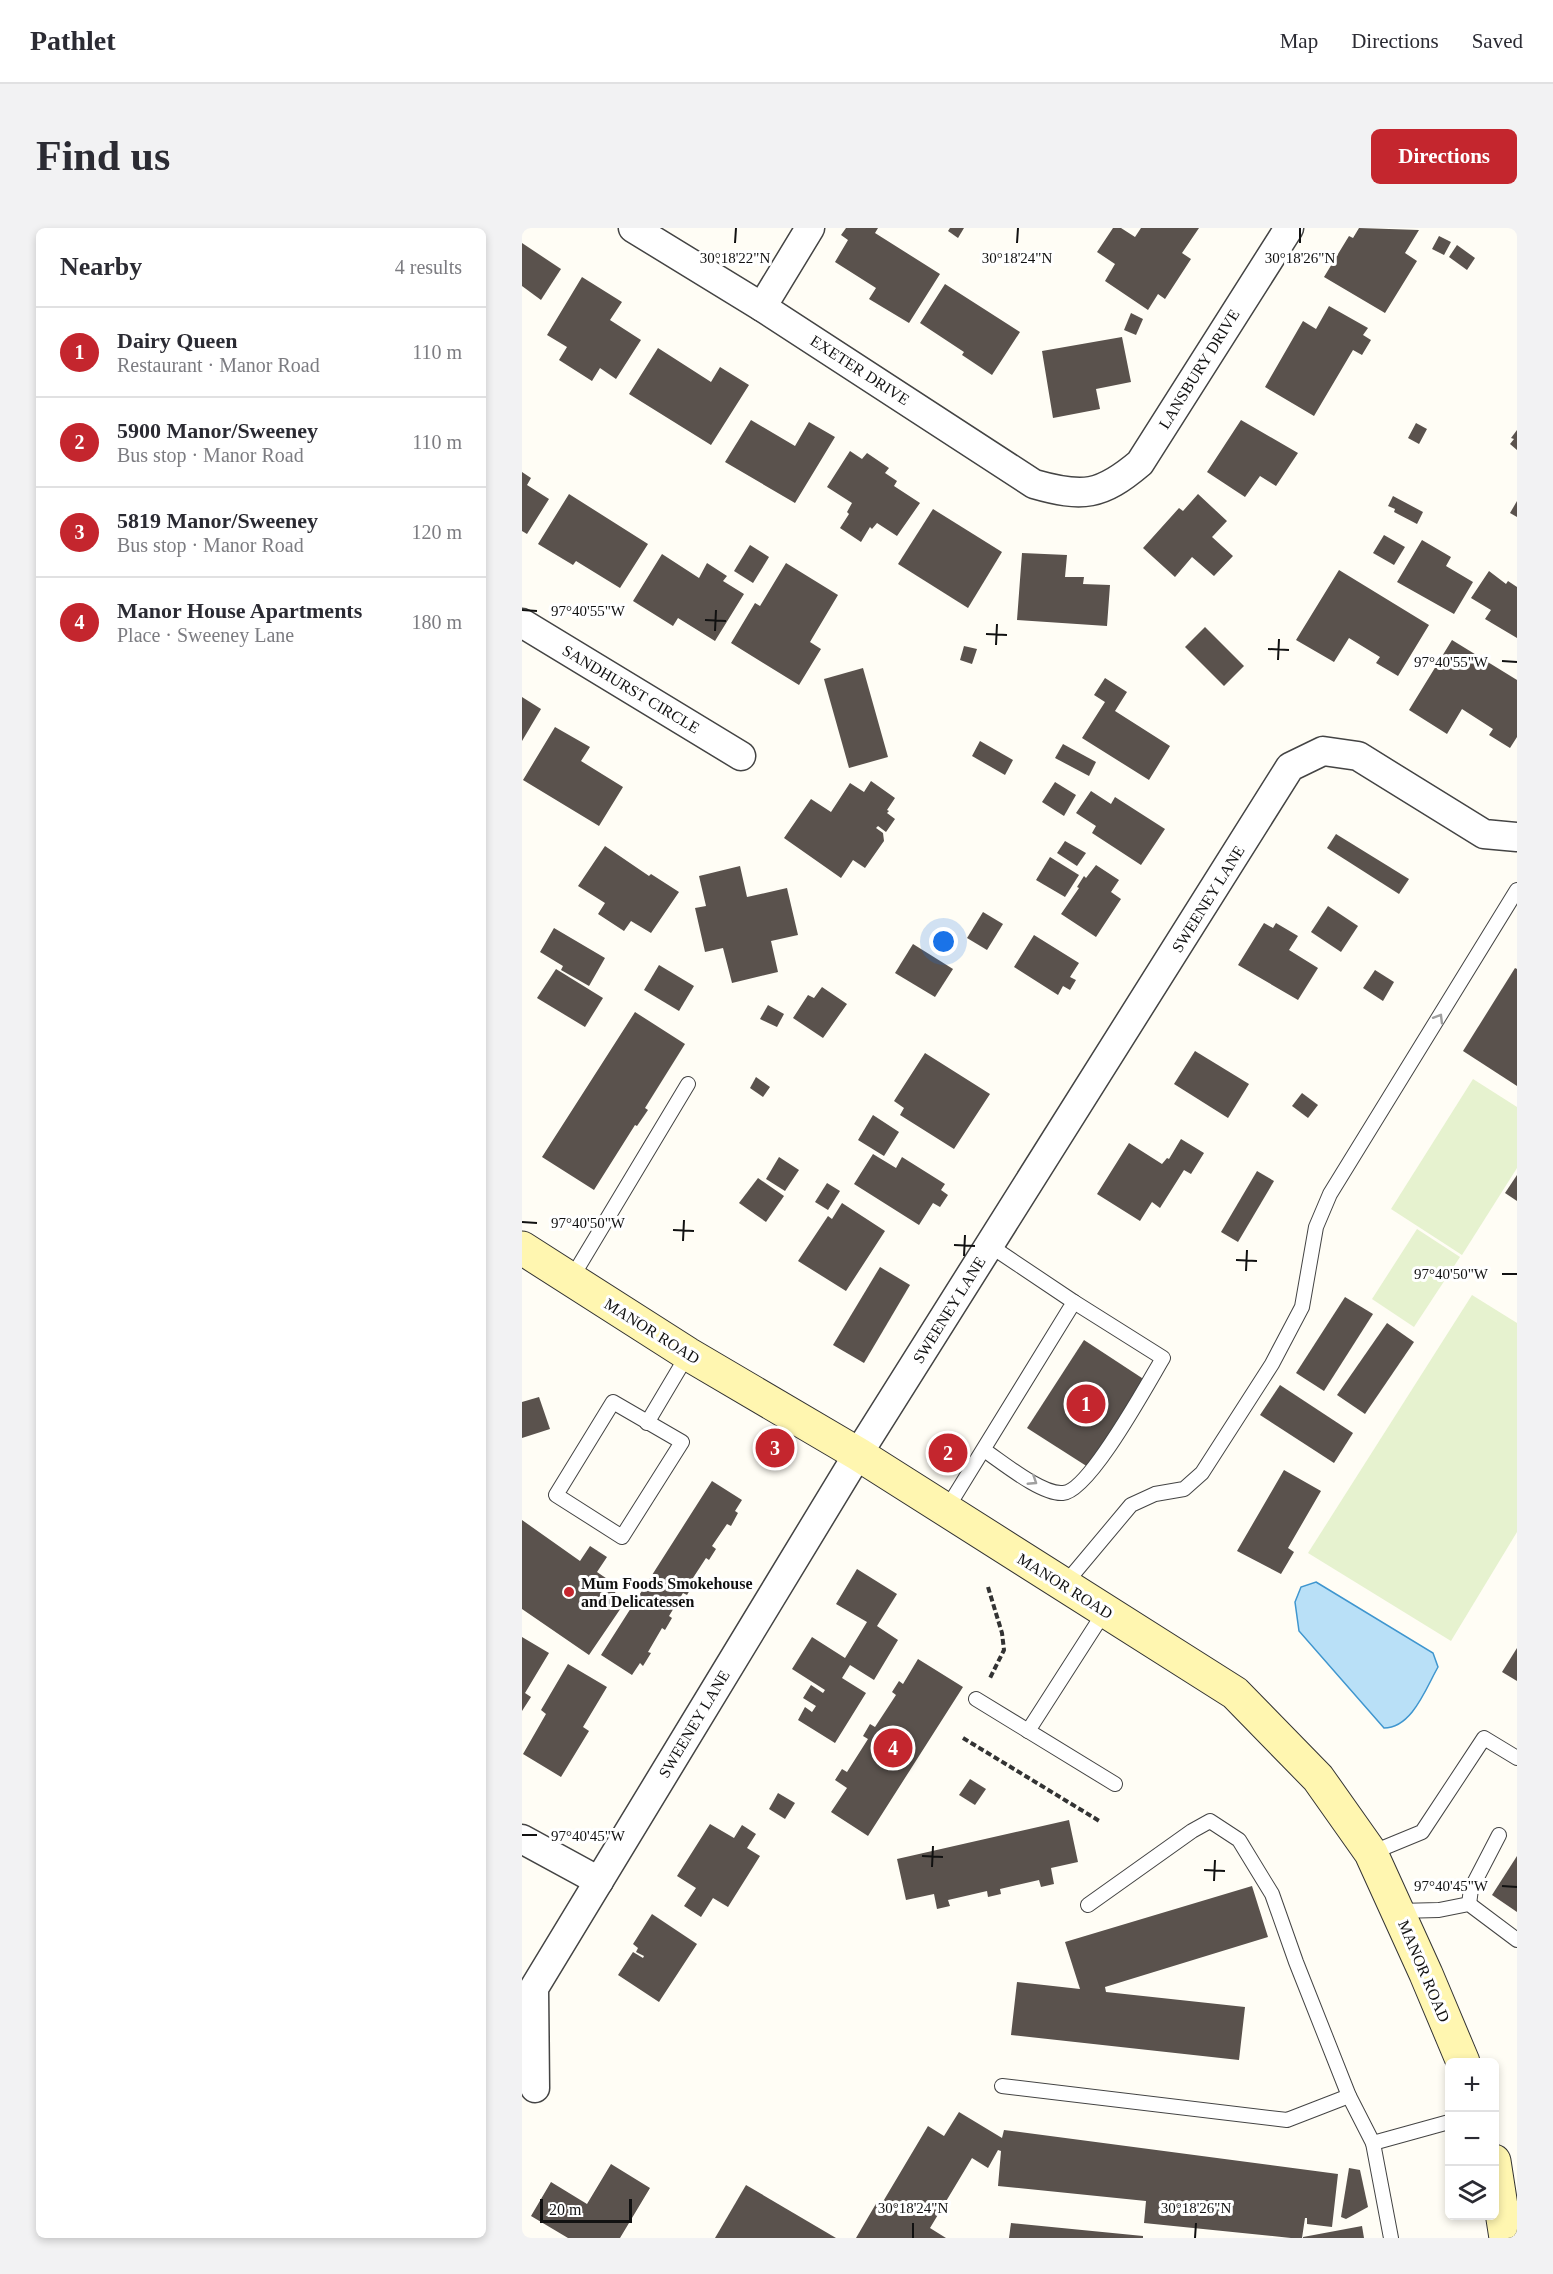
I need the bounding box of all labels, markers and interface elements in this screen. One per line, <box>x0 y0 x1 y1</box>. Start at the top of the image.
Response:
text: Pathlet <box>30 25 116 56</box>
text: Map <box>1280 29 1318 53</box>
text: Directions <box>1351 29 1439 53</box>
text: Saved <box>1472 29 1523 53</box>
button: Directions <box>1371 129 1517 184</box>
text: Find us <box>36 133 170 179</box>
text: 30°18'22"N <box>700 250 770 266</box>
text: 30°18'24"N <box>982 250 1052 266</box>
text: 30°18'26"N <box>1265 250 1335 266</box>
text: Nearby <box>60 252 142 281</box>
text: 4 results <box>395 256 462 278</box>
street label: LANSBURY DRIVE <box>1155 306 1243 432</box>
text: Dairy Queen <box>117 328 237 353</box>
street label: EXETER DRIVE <box>807 332 913 408</box>
text: 1 <box>75 341 85 363</box>
text: 110 m <box>412 341 462 363</box>
text: Restaurant · Manor Road <box>117 354 320 376</box>
text: 5900 Manor/Sweeney <box>117 418 318 443</box>
text: 2 <box>75 431 85 453</box>
text: 110 m <box>412 431 462 453</box>
text: Bus stop · Manor Road <box>117 444 304 466</box>
text: 5819 Manor/Sweeney <box>117 508 318 533</box>
text: 3 <box>75 521 85 543</box>
text: 120 m <box>411 521 462 543</box>
text: Bus stop · Manor Road <box>117 534 304 556</box>
text: Manor House Apartments <box>117 598 362 623</box>
text: 97°40'55"W <box>551 603 626 619</box>
text: 4 <box>75 611 85 633</box>
text: 180 m <box>411 611 462 633</box>
text: Place · Sweeney Lane <box>117 624 294 646</box>
street label: SANDHURST CIRCLE <box>559 641 703 737</box>
text: 97°40'55"W <box>1414 654 1489 670</box>
street label: SWEENEY LANE <box>1168 843 1248 955</box>
your location <box>929 927 958 956</box>
one-way arrow <box>1432 1014 1444 1024</box>
text: 97°40'50"W <box>551 1215 626 1231</box>
street label: SWEENEY LANE <box>909 1254 989 1366</box>
text: 97°40'50"W <box>1414 1266 1489 1282</box>
street label: MANOR ROAD <box>601 1295 703 1367</box>
pin: 1 <box>1066 1382 1106 1426</box>
pin: 3 <box>756 1426 794 1470</box>
pin: 2 <box>928 1430 968 1476</box>
one-way arrow <box>1027 1474 1037 1486</box>
street label: MANOR ROAD <box>1014 1550 1116 1622</box>
place label: Mum Foods Smokehouse and Delicatessen <box>581 1575 753 1610</box>
marker: Mum Foods Smokehouse and Delicatessen <box>562 1585 576 1599</box>
street label: SWEENEY LANE <box>655 1667 733 1781</box>
pin: 4 <box>874 1726 913 1771</box>
text: 97°40'45"W <box>551 1828 626 1844</box>
text: 97°40'45"W <box>1414 1878 1489 1894</box>
street label: MANOR ROAD <box>1395 1918 1453 2024</box>
map controls <box>1445 2058 1499 2220</box>
button: + <box>1445 2058 1499 2112</box>
button: − <box>1445 2112 1499 2166</box>
button: layers <box>1445 2166 1499 2220</box>
scale bar <box>540 2196 632 2224</box>
text: 30°18'24"N <box>878 2200 948 2216</box>
text: 30°18'26"N <box>1161 2200 1231 2216</box>
text: 20 m <box>549 2201 581 2218</box>

